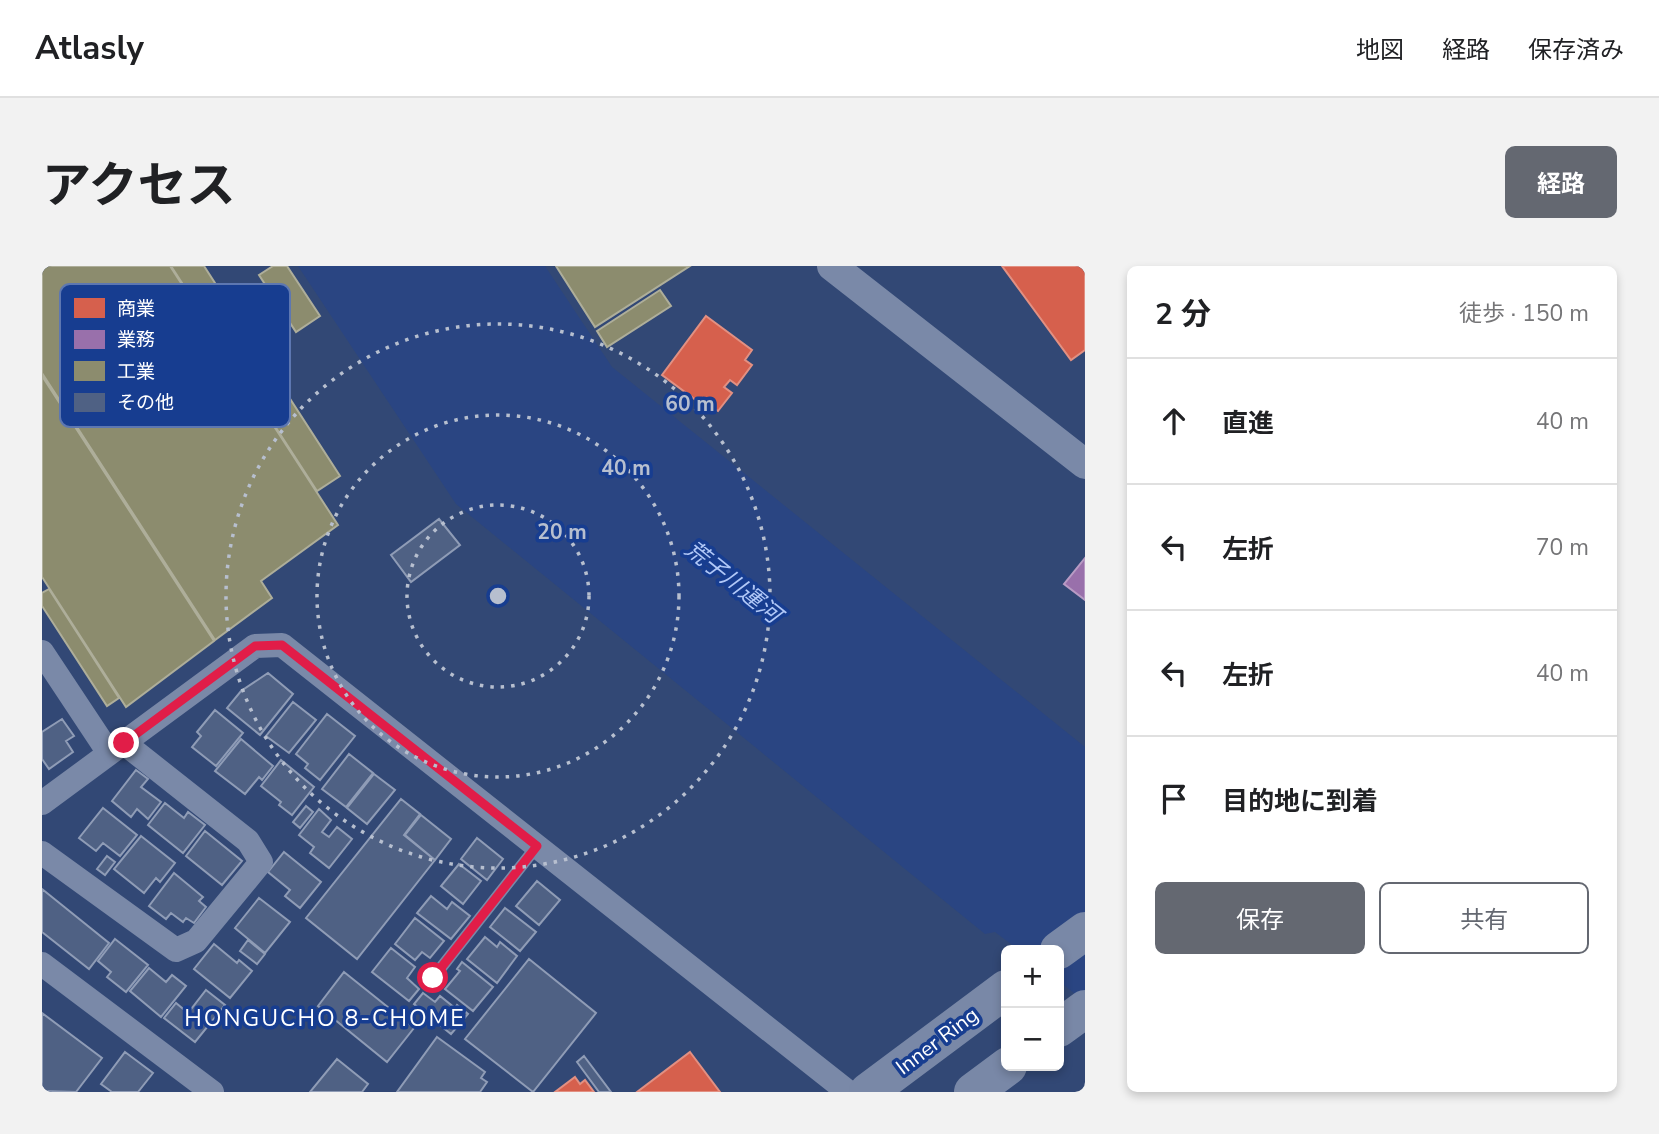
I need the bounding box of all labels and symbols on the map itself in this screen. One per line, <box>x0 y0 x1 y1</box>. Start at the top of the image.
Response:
legend <box>60 284 290 427</box>
text: 商業 <box>117 296 155 322</box>
text: 業務 <box>117 327 155 353</box>
text: 工業 <box>117 359 155 385</box>
text: その他 <box>117 390 174 416</box>
text: 60 m <box>665 390 715 418</box>
text: 40 m <box>601 454 651 482</box>
text: 20 m <box>537 518 587 546</box>
water label: 荒子川運河 <box>679 534 791 633</box>
centre of rings <box>486 584 510 608</box>
route end <box>108 727 139 758</box>
route start <box>417 962 448 993</box>
street label: Inner Ring <box>890 1001 984 1081</box>
district label: HONGUCHO 8-CHOME <box>184 1003 466 1034</box>

